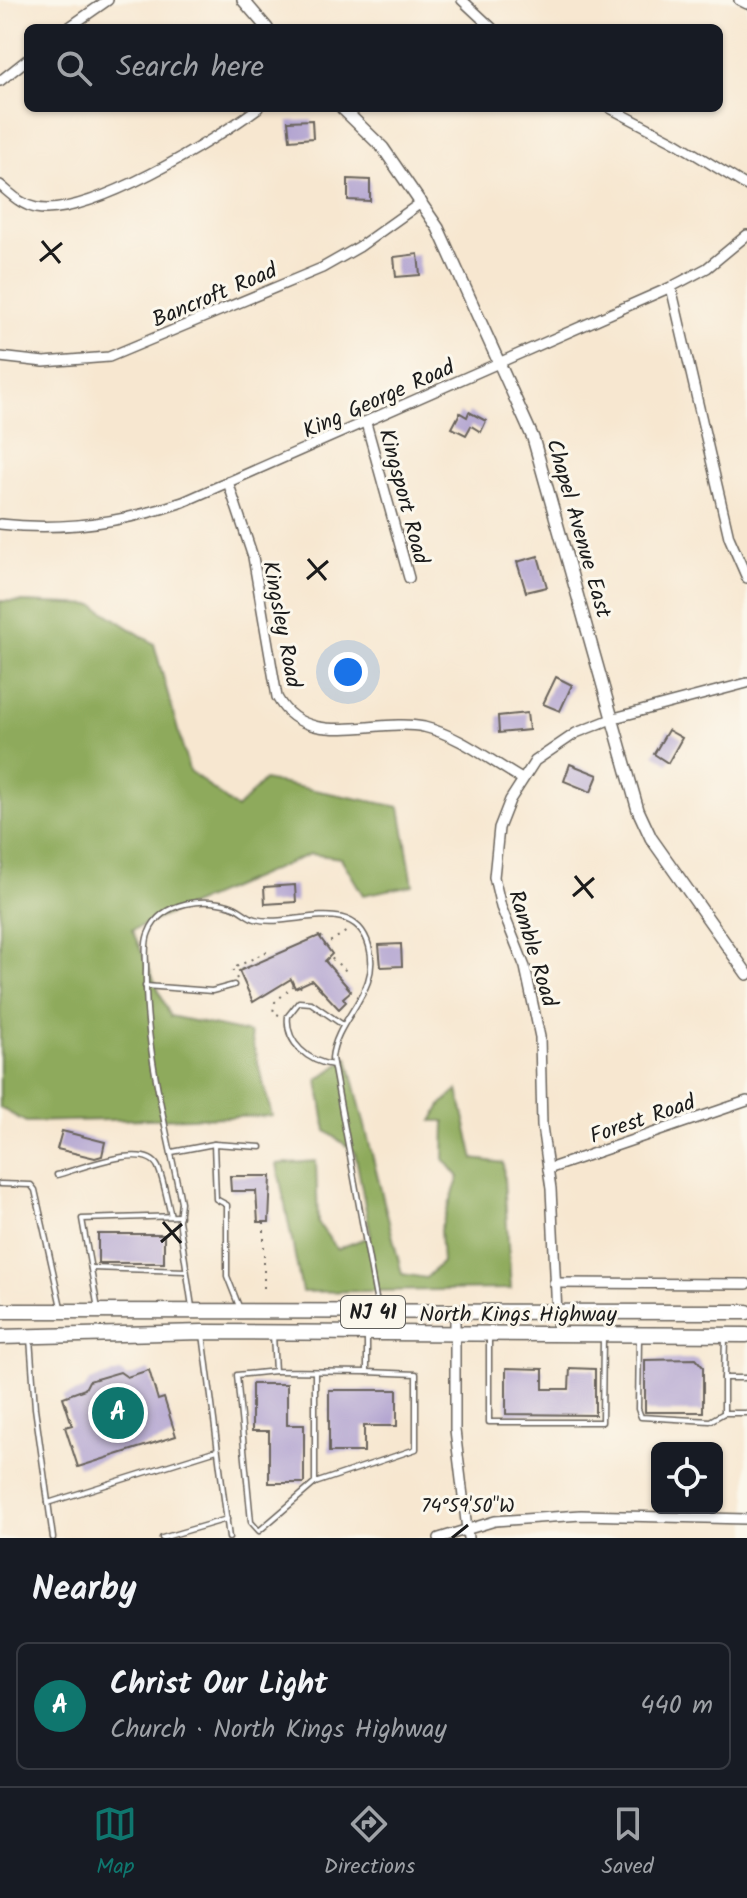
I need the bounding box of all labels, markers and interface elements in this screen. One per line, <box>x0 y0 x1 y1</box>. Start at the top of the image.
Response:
search box <box>24 24 723 112</box>
text: Search here <box>116 44 264 92</box>
icon: search <box>52 46 96 90</box>
street label: Bancroft Road <box>147 254 284 338</box>
street label: King George Road <box>297 351 462 449</box>
street label: Kingsport Road <box>368 425 438 569</box>
street label: Chapel Avenue East <box>535 435 620 623</box>
street label: Kingsley Road <box>251 558 310 692</box>
your location <box>328 652 368 692</box>
street label: Ramble Road <box>497 886 566 1012</box>
street label: Forest Road <box>585 1086 701 1155</box>
road number: NJ 41 <box>341 1296 405 1328</box>
street label: North Kings Highway <box>419 1298 617 1333</box>
pin: A <box>92 1383 144 1443</box>
map controls <box>651 1442 723 1514</box>
button: locate <box>651 1442 723 1514</box>
text: 74°59'50"W <box>421 1491 515 1523</box>
text: Nearby <box>32 1563 137 1617</box>
text: Christ Our Light <box>110 1661 328 1709</box>
text: A <box>52 1685 68 1727</box>
text: 440 m <box>640 1685 713 1727</box>
text: Church · North Kings Highway <box>110 1709 447 1751</box>
tab: Map <box>93 1802 137 1885</box>
tab: Directions <box>324 1802 415 1885</box>
tab: Saved <box>602 1802 654 1885</box>

